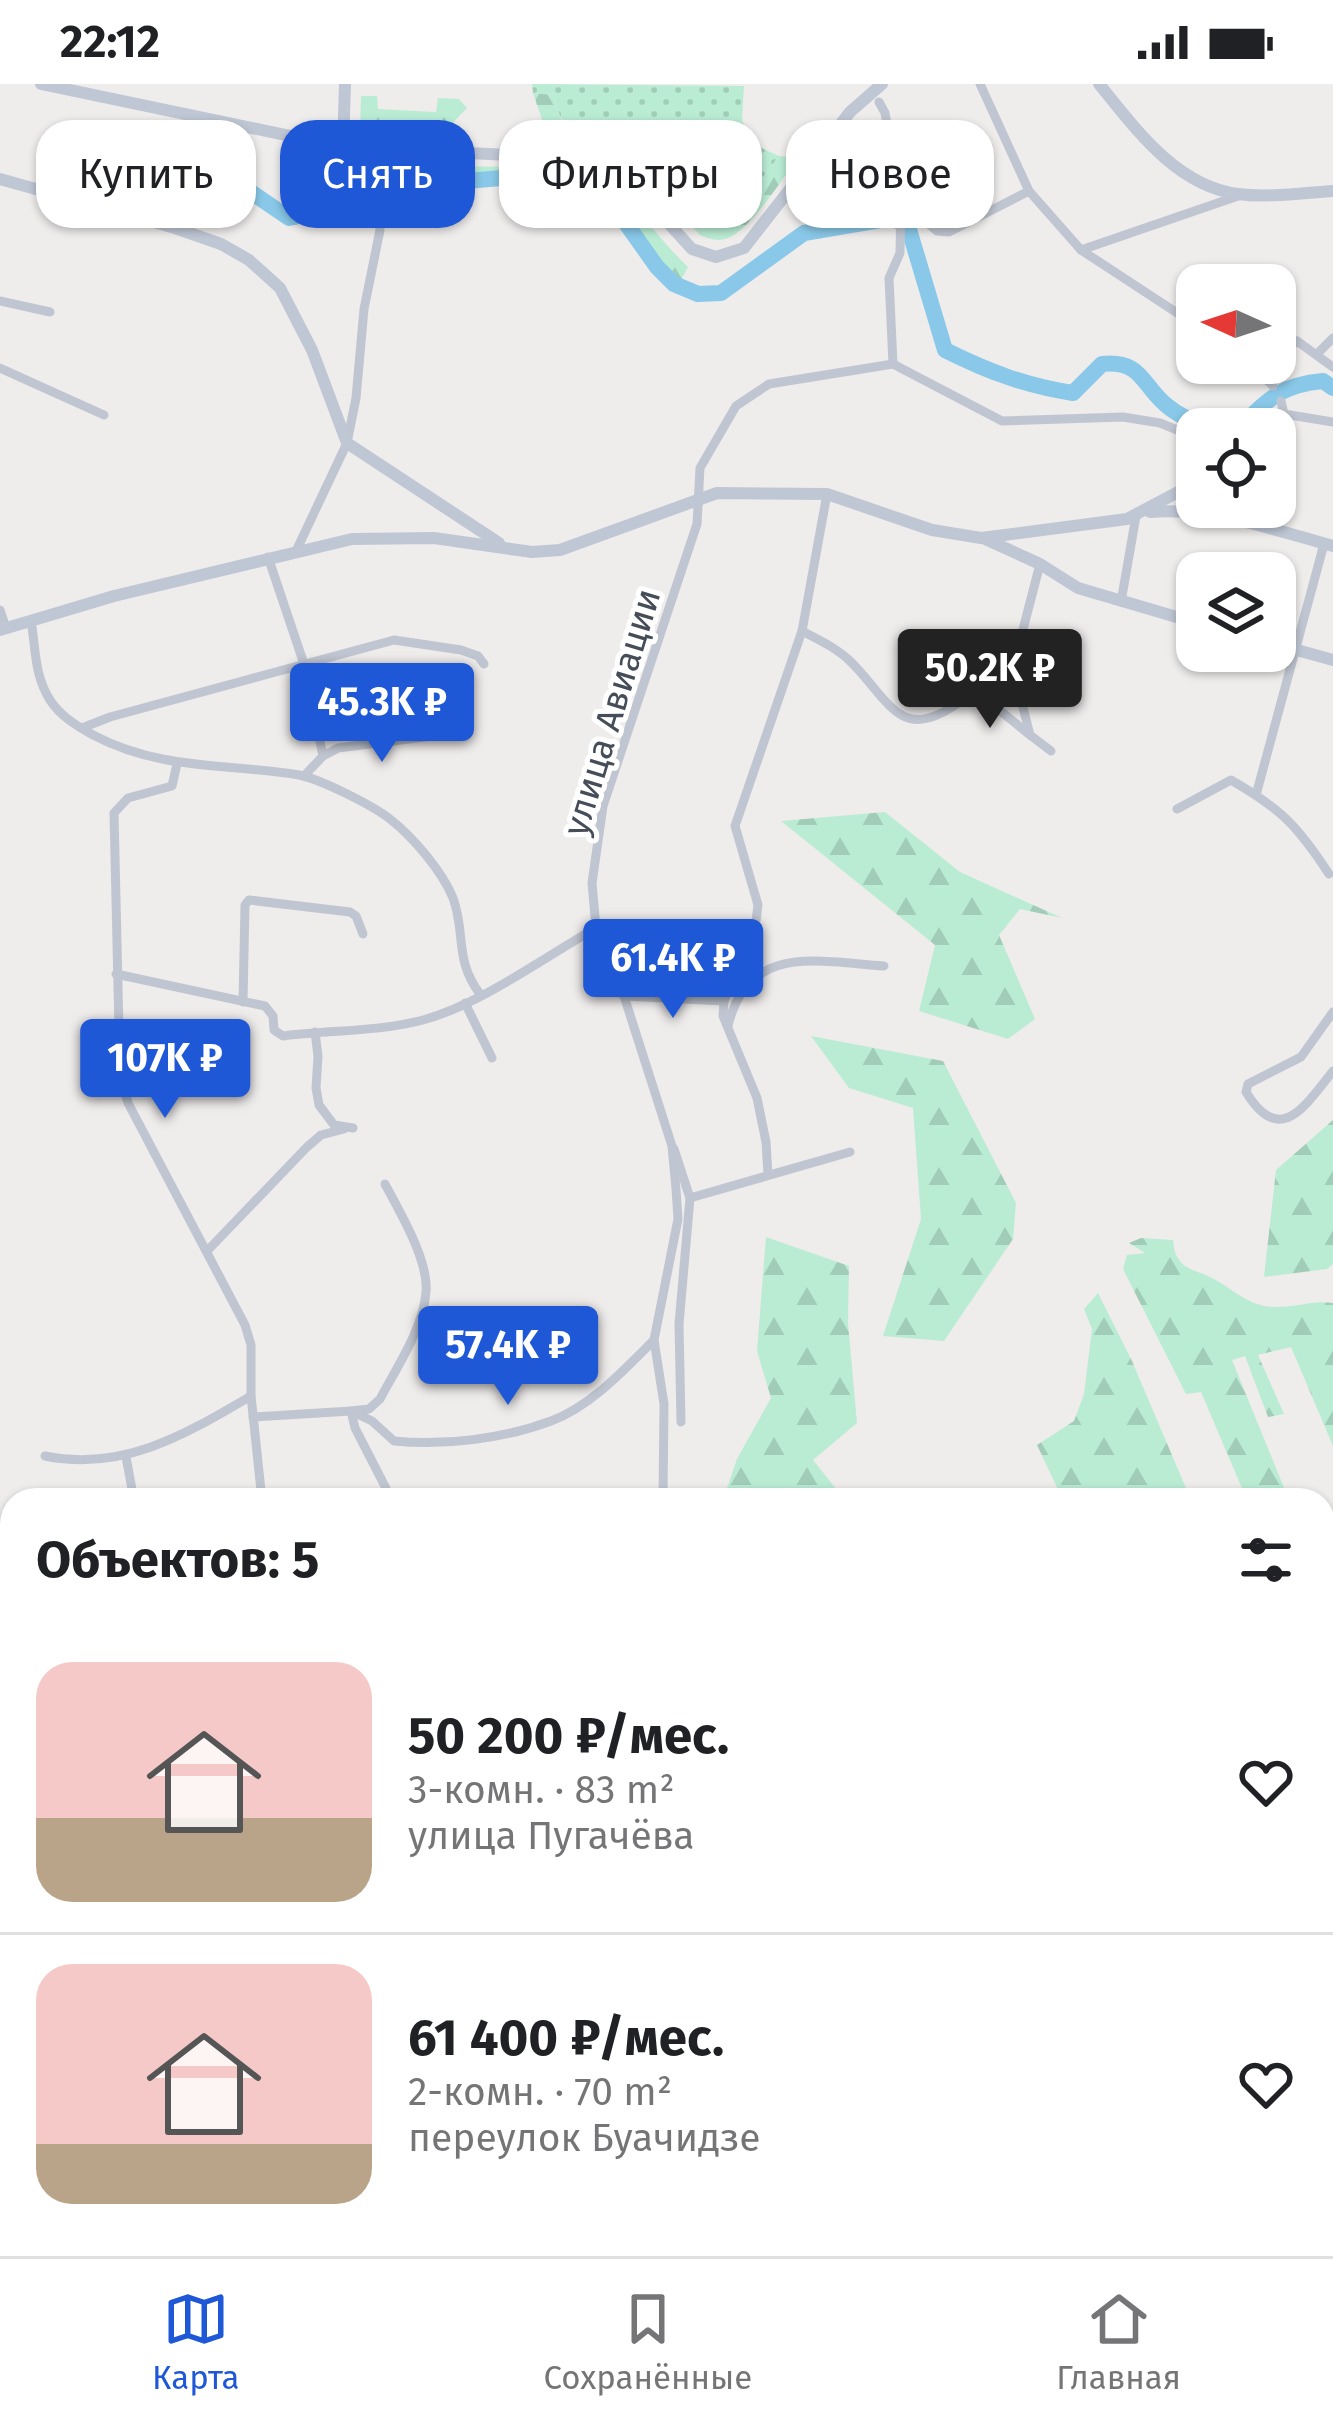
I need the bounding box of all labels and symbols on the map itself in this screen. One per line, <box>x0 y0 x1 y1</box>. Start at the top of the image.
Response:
north arrow <box>1176 264 1296 384</box>
street label: улица Авиации <box>553 583 670 841</box>
pin: 50.2K ₽ <box>879 629 1101 731</box>
pin: 45.3K ₽ <box>271 663 493 765</box>
pin: 61.4K ₽ <box>562 919 784 1021</box>
pin: 107K ₽ <box>67 1019 263 1121</box>
pin: 57.4K ₽ <box>397 1306 619 1408</box>

